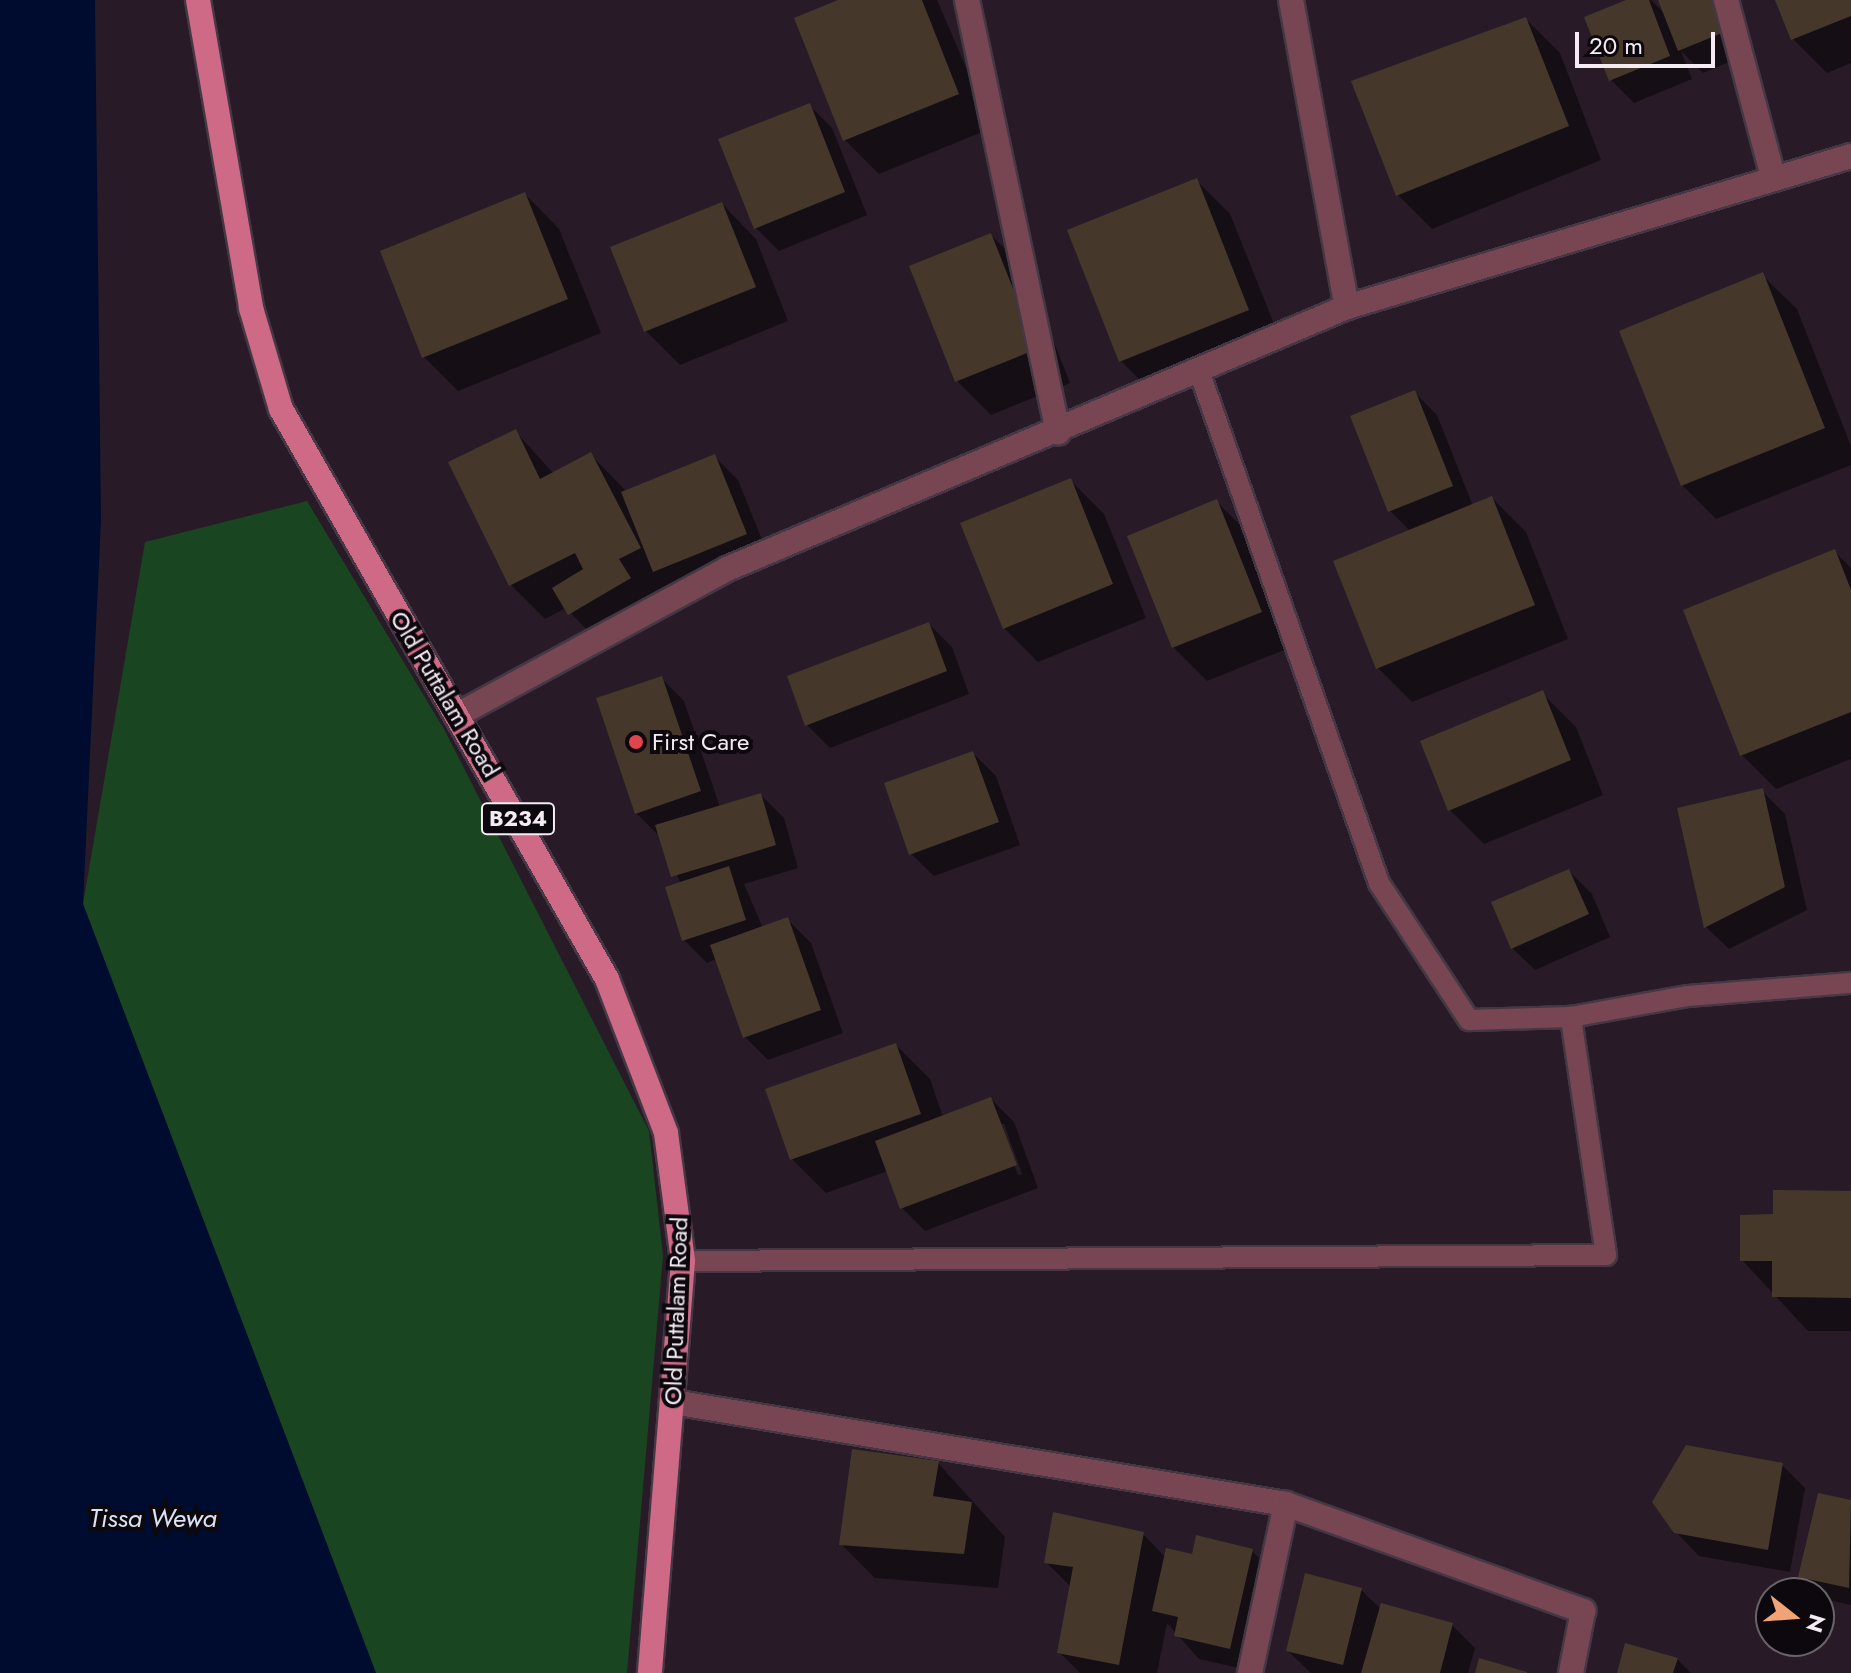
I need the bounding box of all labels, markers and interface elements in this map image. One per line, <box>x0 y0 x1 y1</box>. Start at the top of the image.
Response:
scale bar <box>1579 16 1719 66</box>
text: 20 m <box>1589 28 1643 63</box>
street label: Old Puttalam Road <box>384 606 506 782</box>
place label: First Care <box>652 728 749 756</box>
marker: First Care <box>627 733 645 751</box>
road number: B234 <box>480 801 556 837</box>
street label: Old Puttalam Road <box>658 1216 694 1406</box>
water label: Tissa Wewa <box>89 1503 217 1535</box>
north arrow <box>1755 1577 1835 1657</box>
text: N <box>1798 1610 1834 1636</box>

